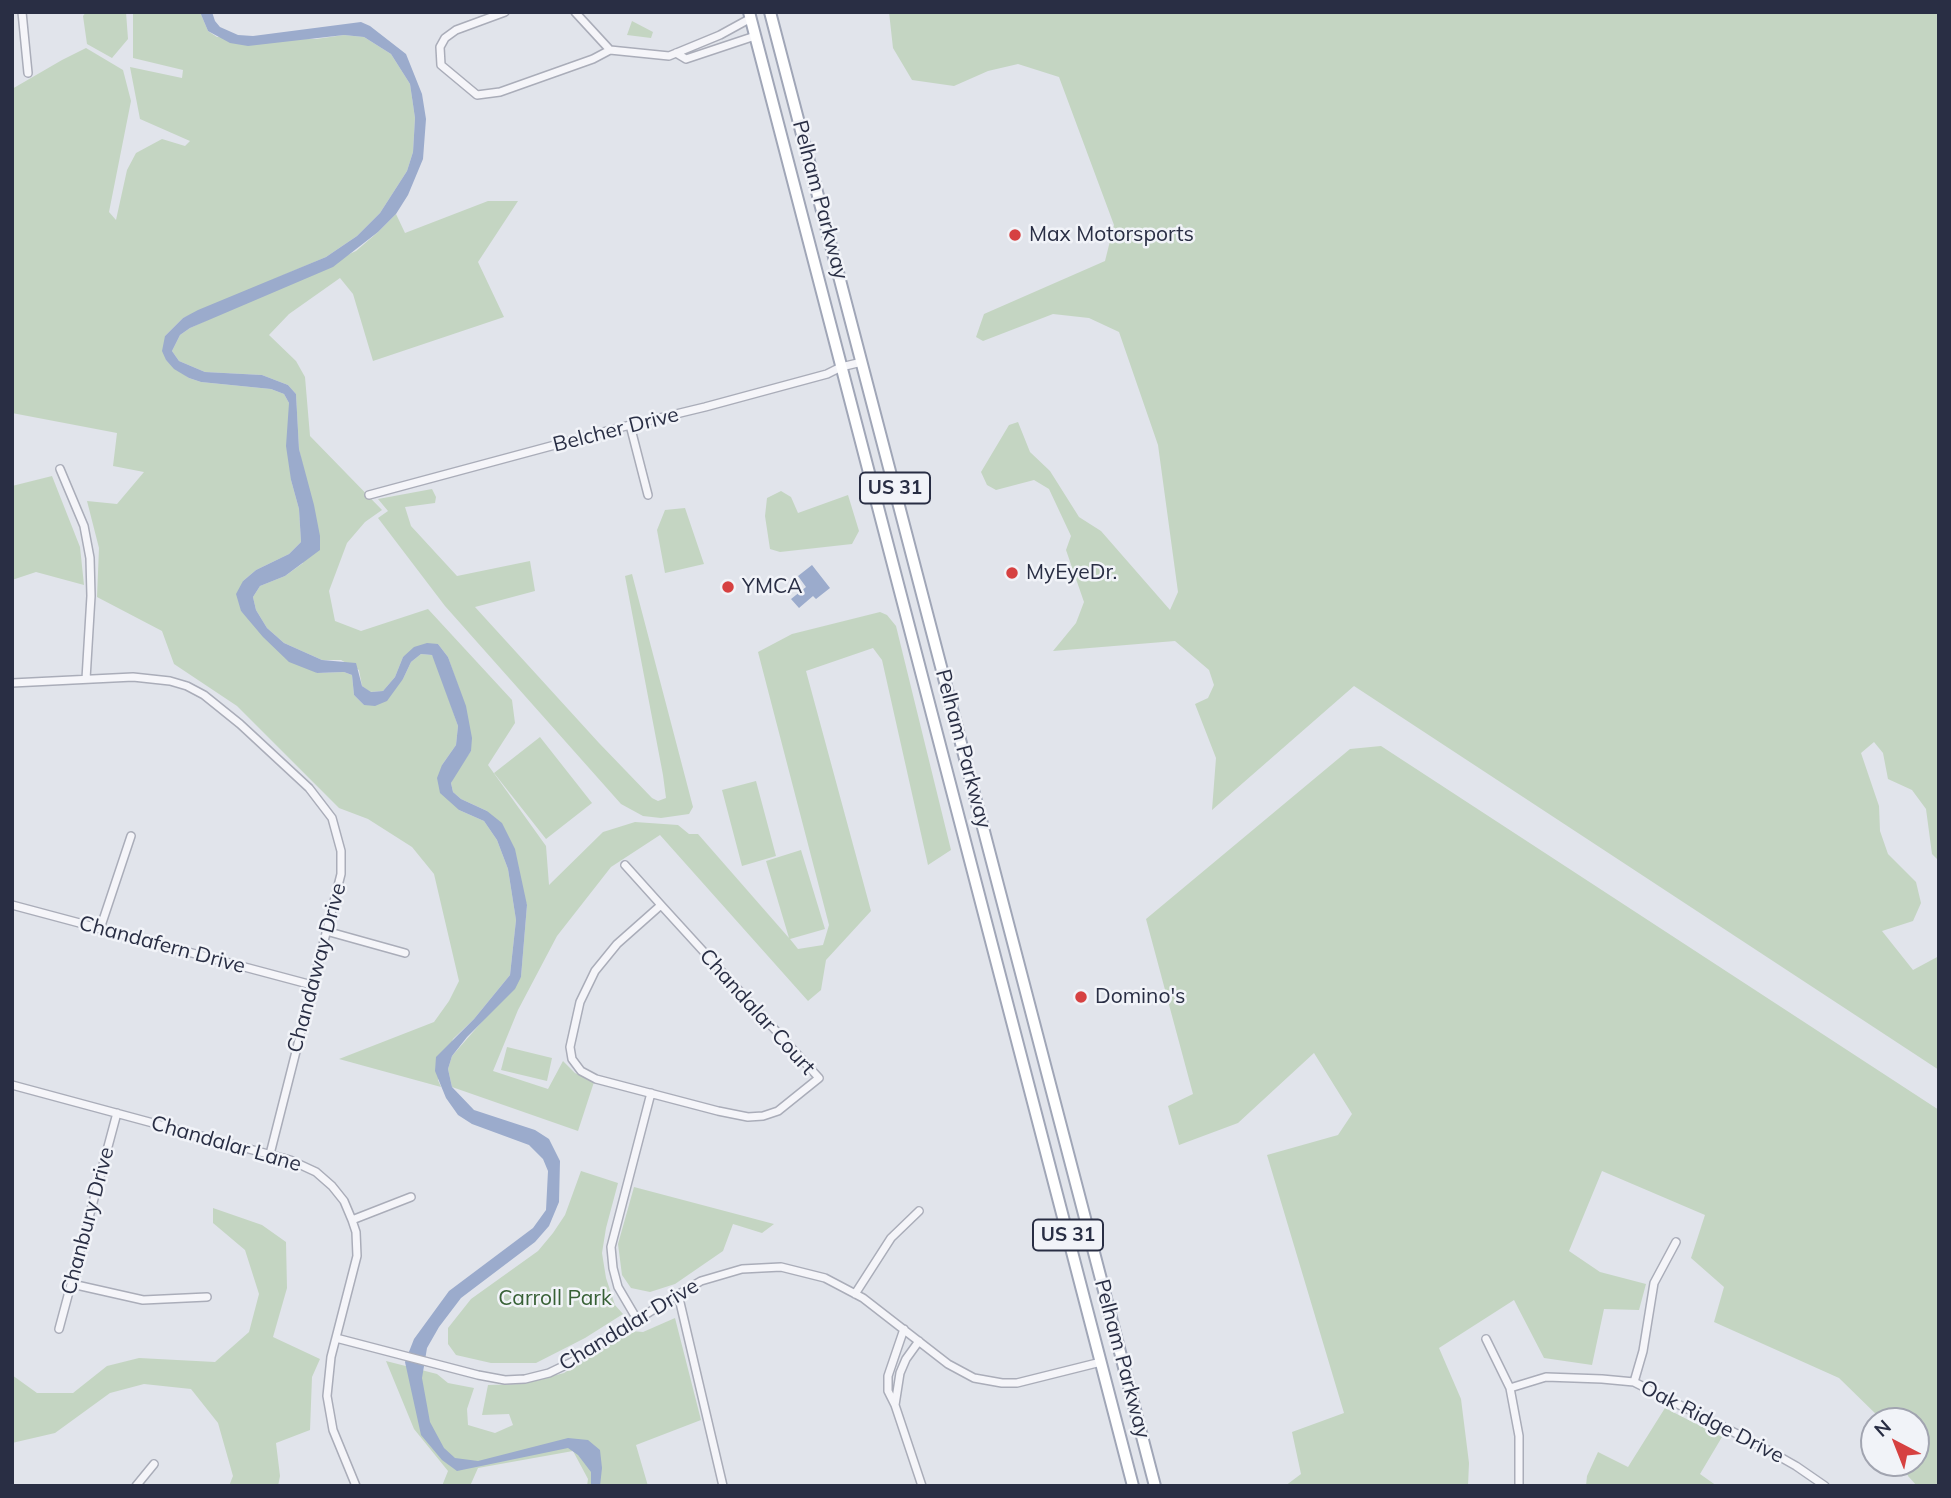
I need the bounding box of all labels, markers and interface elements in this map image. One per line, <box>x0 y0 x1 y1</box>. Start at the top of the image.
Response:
street label: Pelham Parkway <box>787 118 853 282</box>
place label: Max Motorsports <box>1029 222 1194 248</box>
marker: Max Motorsports <box>1007 227 1023 243</box>
street label: Belcher Drive <box>551 402 681 458</box>
road number: US 31 <box>860 472 930 503</box>
place label: MyEyeDr. <box>1026 560 1117 586</box>
marker: MyEyeDr. <box>1004 565 1020 581</box>
place label: YMCA <box>742 574 802 600</box>
marker: YMCA <box>720 579 736 595</box>
street label: Pelham Parkway <box>930 667 996 831</box>
street label: Chandaway Drive <box>282 880 352 1056</box>
street label: Chandafern Drive <box>76 911 248 979</box>
street label: Chandalar Court <box>694 944 820 1080</box>
place label: Domino's <box>1095 984 1185 1010</box>
marker: Domino's <box>1073 989 1089 1005</box>
street label: Chandalar Lane <box>148 1110 304 1178</box>
street label: Chanbury Drive <box>56 1144 120 1298</box>
road number: US 31 <box>1033 1219 1103 1250</box>
street label: Chandalar Drive <box>555 1273 703 1377</box>
street label: Pelham Parkway <box>1089 1277 1155 1441</box>
park label: Carroll Park <box>498 1286 612 1312</box>
street label: Oak Ridge Drive <box>1636 1375 1788 1469</box>
north arrow <box>1860 1407 1930 1477</box>
text: N <box>1869 1414 1896 1442</box>

